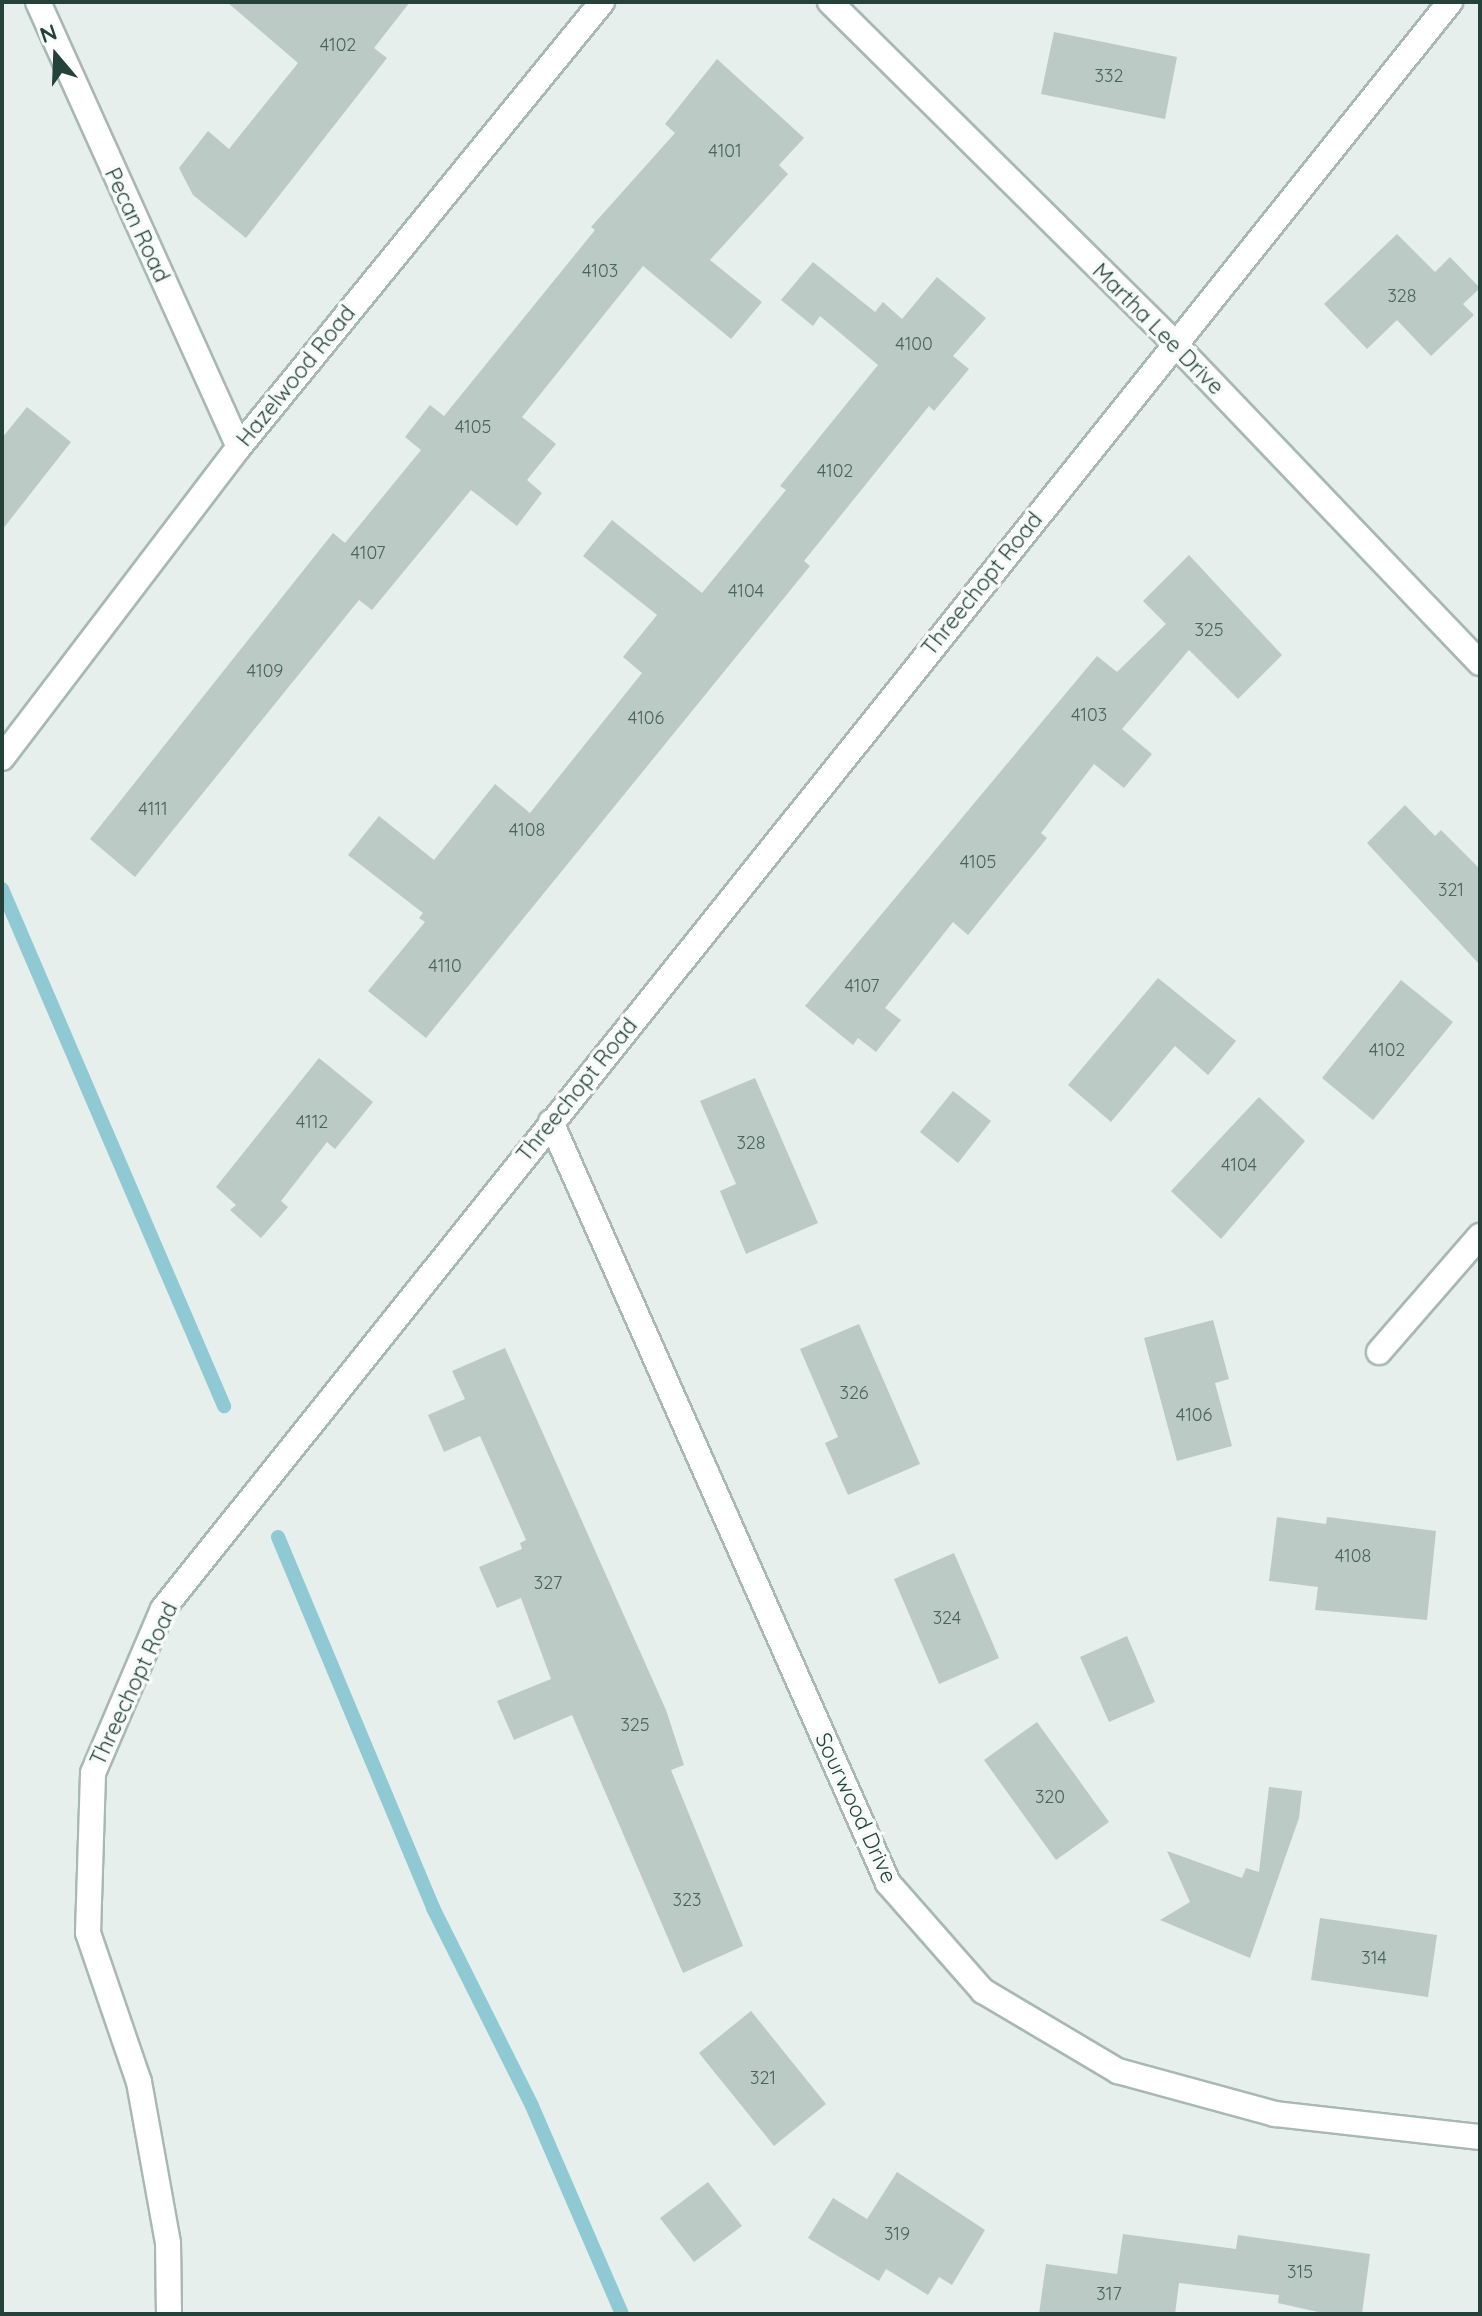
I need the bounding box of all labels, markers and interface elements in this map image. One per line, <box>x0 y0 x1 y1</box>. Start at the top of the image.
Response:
north arrow <box>16 16 96 96</box>
text: N <box>36 17 60 49</box>
house number: 4102 <box>320 34 356 56</box>
house number: 332 <box>1095 65 1123 87</box>
house number: 4101 <box>708 140 742 162</box>
street label: Pecan Road <box>99 164 175 286</box>
street label: Martha Lee Drive <box>1087 258 1229 400</box>
house number: 4103 <box>582 260 618 282</box>
house number: 328 <box>1387 285 1417 307</box>
street label: Hazelwood Road <box>231 300 361 452</box>
house number: 4100 <box>895 333 933 355</box>
house number: 4105 <box>455 416 491 438</box>
house number: 4102 <box>817 460 853 482</box>
street label: Threechopt Road <box>916 507 1048 661</box>
house number: 4107 <box>351 542 385 564</box>
house number: 4104 <box>728 580 764 602</box>
house number: 325 <box>1194 619 1224 641</box>
house number: 4109 <box>247 660 283 682</box>
house number: 4103 <box>1071 704 1107 726</box>
house number: 4106 <box>628 707 664 729</box>
house number: 4111 <box>138 798 168 820</box>
house number: 4108 <box>509 819 545 841</box>
house number: 4105 <box>960 851 996 873</box>
house number: 321 <box>1438 879 1464 901</box>
house number: 4110 <box>428 955 462 977</box>
house number: 4107 <box>845 975 879 997</box>
street label: Threechopt Road <box>511 1013 643 1167</box>
house number: 4102 <box>1369 1039 1405 1061</box>
house number: 4112 <box>296 1111 328 1133</box>
house number: 328 <box>736 1132 766 1154</box>
house number: 4104 <box>1221 1154 1257 1176</box>
house number: 326 <box>839 1382 869 1404</box>
house number: 4106 <box>1176 1404 1212 1426</box>
house number: 4108 <box>1335 1545 1371 1567</box>
house number: 327 <box>534 1572 562 1594</box>
street label: Threechopt Road <box>85 1598 183 1770</box>
house number: 324 <box>933 1607 961 1629</box>
house number: 325 <box>620 1714 650 1736</box>
street label: Sourwood Drive <box>810 1728 902 1888</box>
house number: 320 <box>1035 1786 1065 1808</box>
house number: 323 <box>673 1889 701 1911</box>
house number: 314 <box>1361 1947 1387 1969</box>
house number: 321 <box>750 2067 776 2089</box>
house number: 319 <box>884 2223 910 2245</box>
house number: 315 <box>1287 2261 1313 2283</box>
house number: 317 <box>1096 2283 1122 2305</box>

